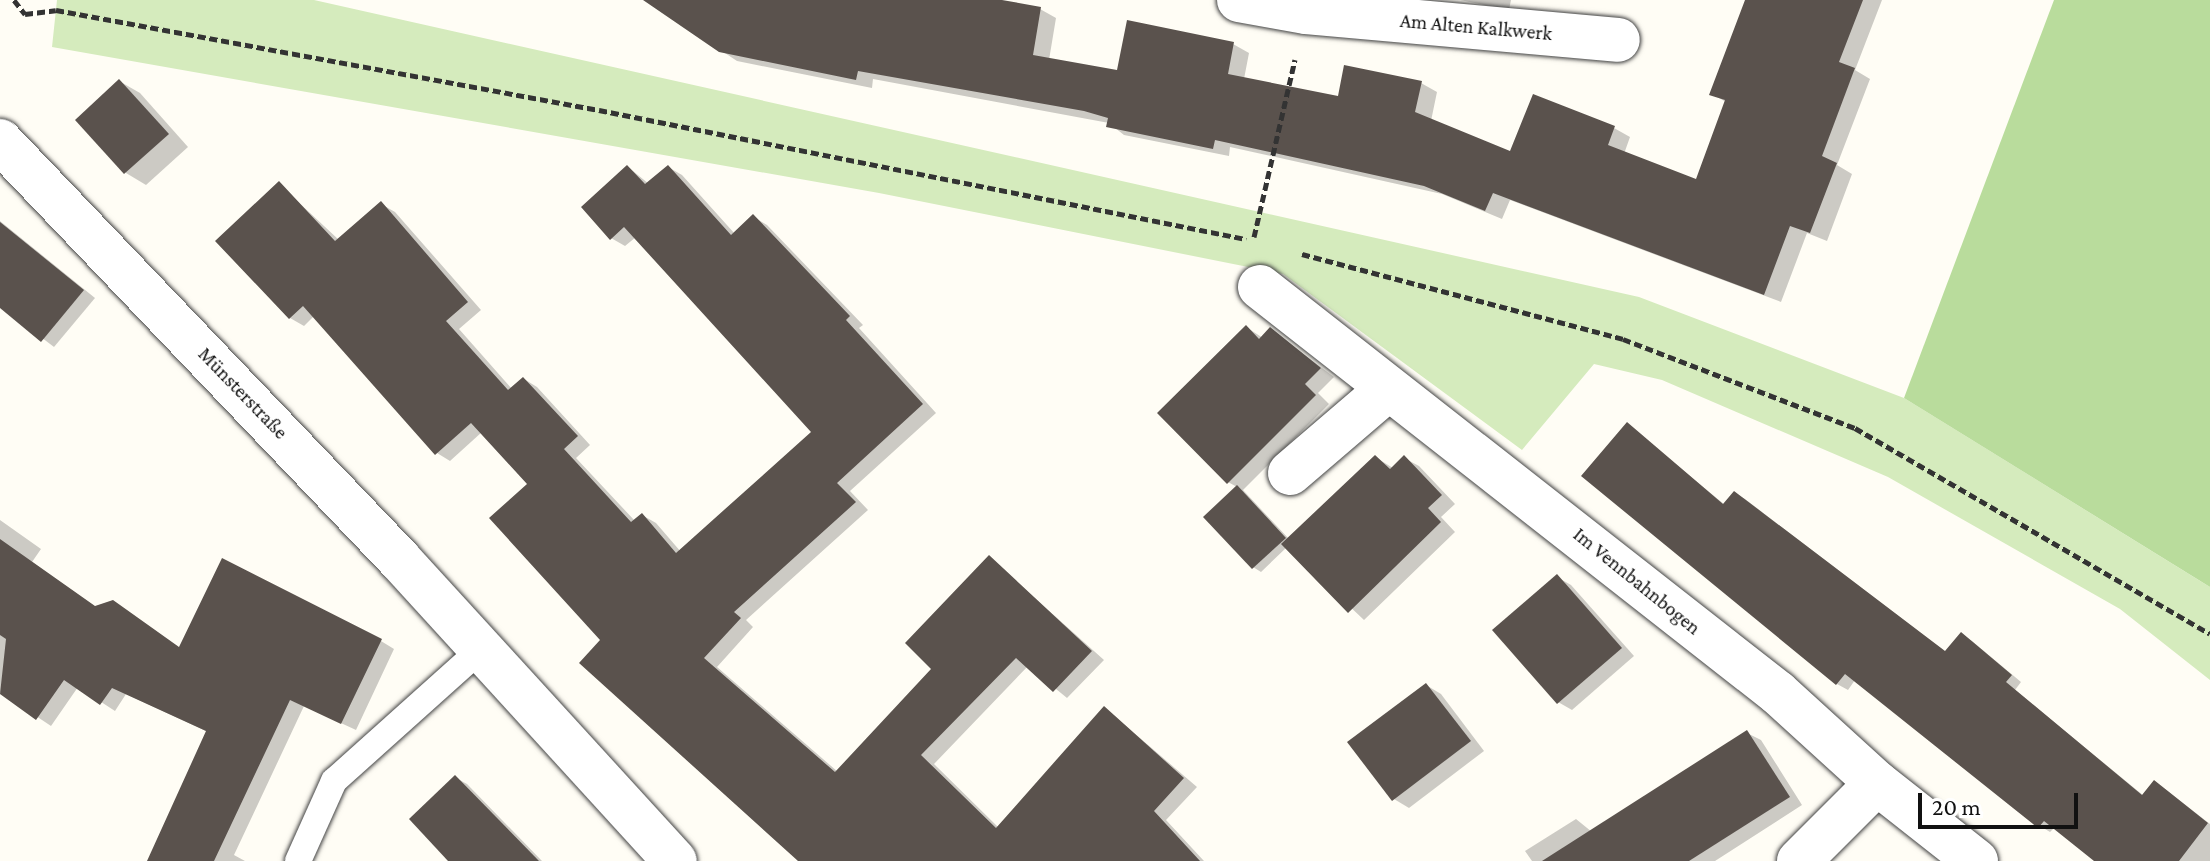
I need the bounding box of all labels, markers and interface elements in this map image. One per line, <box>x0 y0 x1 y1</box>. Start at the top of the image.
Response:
street label: Am Alten Kalkwerk <box>1399 8 1553 46</box>
street label: Münsterstraße <box>193 342 293 444</box>
street label: Im Vennbahnbogen <box>1568 522 1706 640</box>
scale bar <box>1922 777 2082 827</box>
text: 20 m <box>1932 793 1981 820</box>

